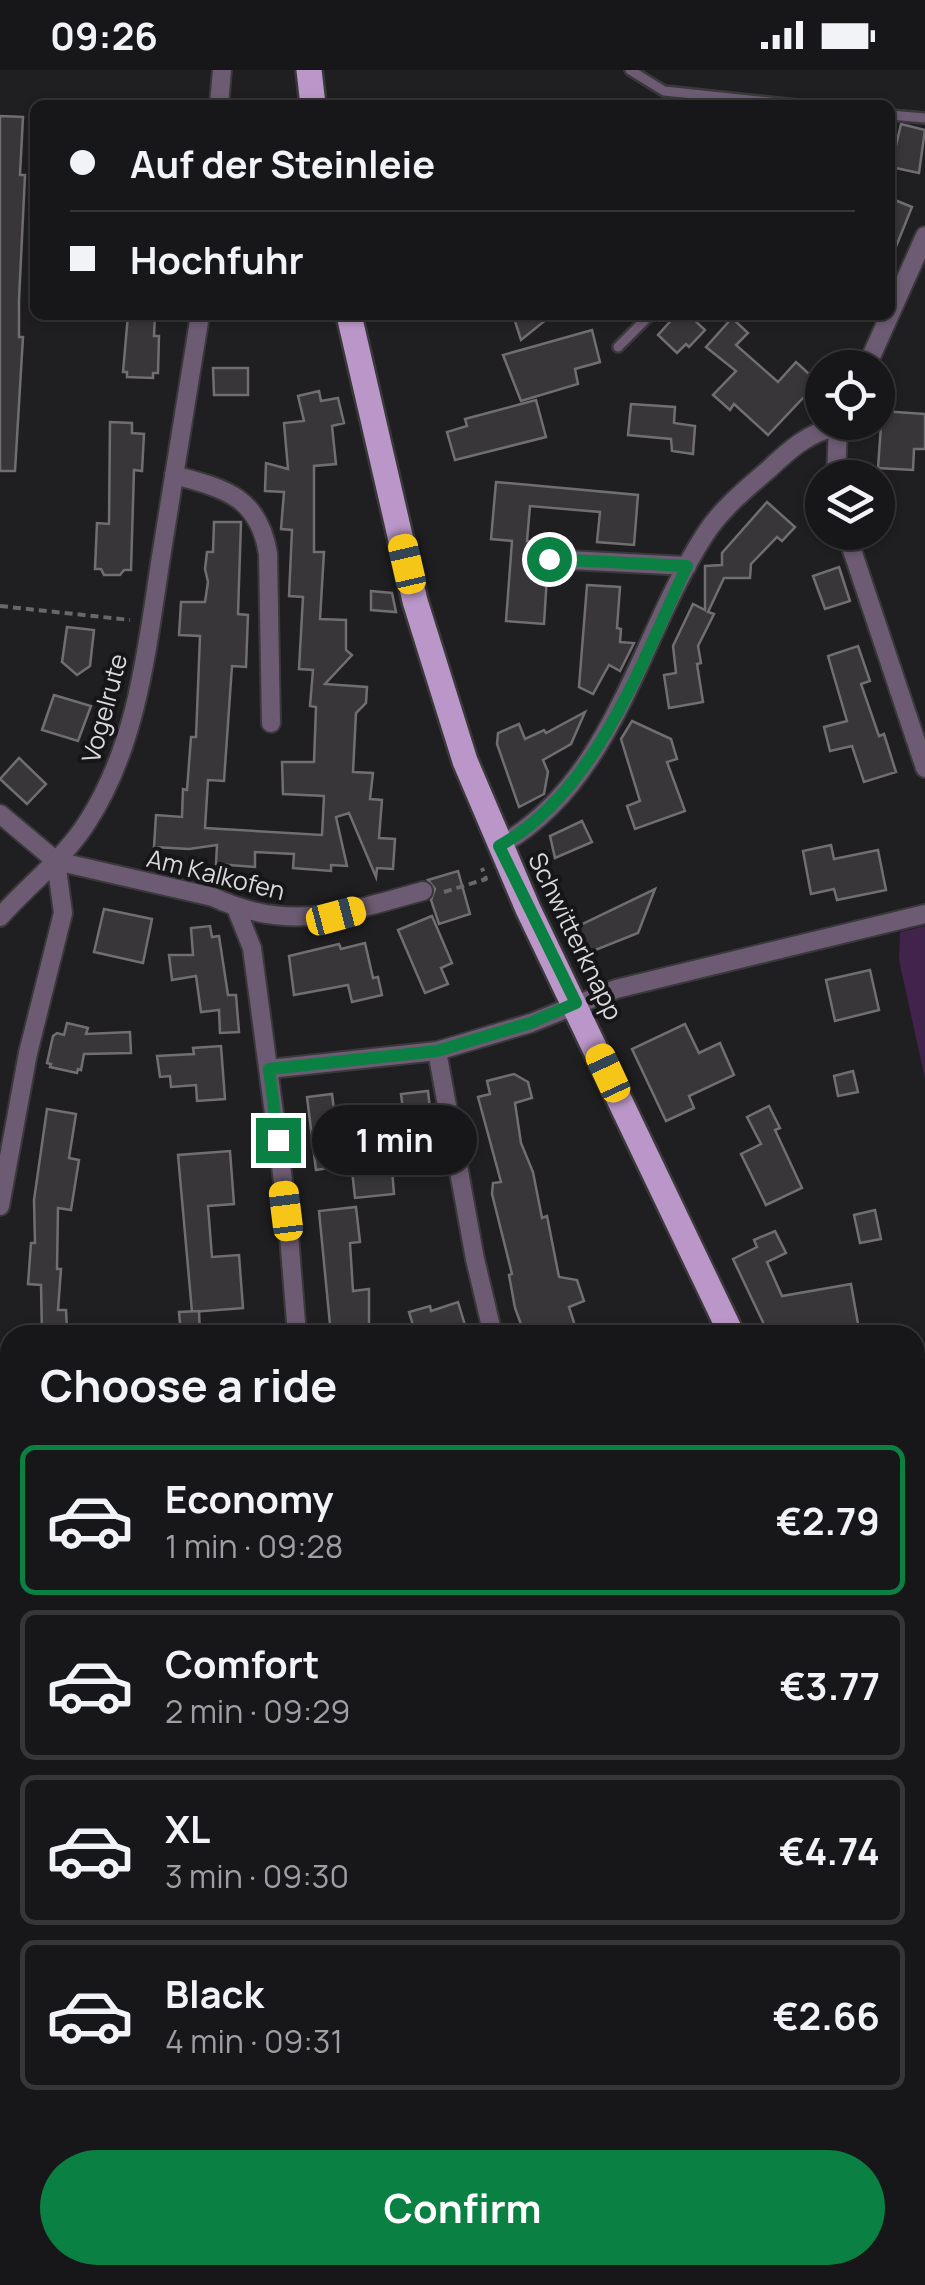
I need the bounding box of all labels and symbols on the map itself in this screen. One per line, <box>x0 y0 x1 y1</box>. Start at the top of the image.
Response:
car <box>386 531 428 597</box>
route start <box>527 537 572 582</box>
street label: Vogelrute <box>73 650 135 766</box>
street label: Am Kalkofen <box>143 840 289 908</box>
street label: Schwitterknapp <box>520 847 632 1025</box>
car <box>303 894 369 938</box>
car <box>582 1039 634 1107</box>
callout: 1 min <box>313 1105 478 1175</box>
route end <box>256 1118 301 1163</box>
car <box>267 1179 305 1243</box>

